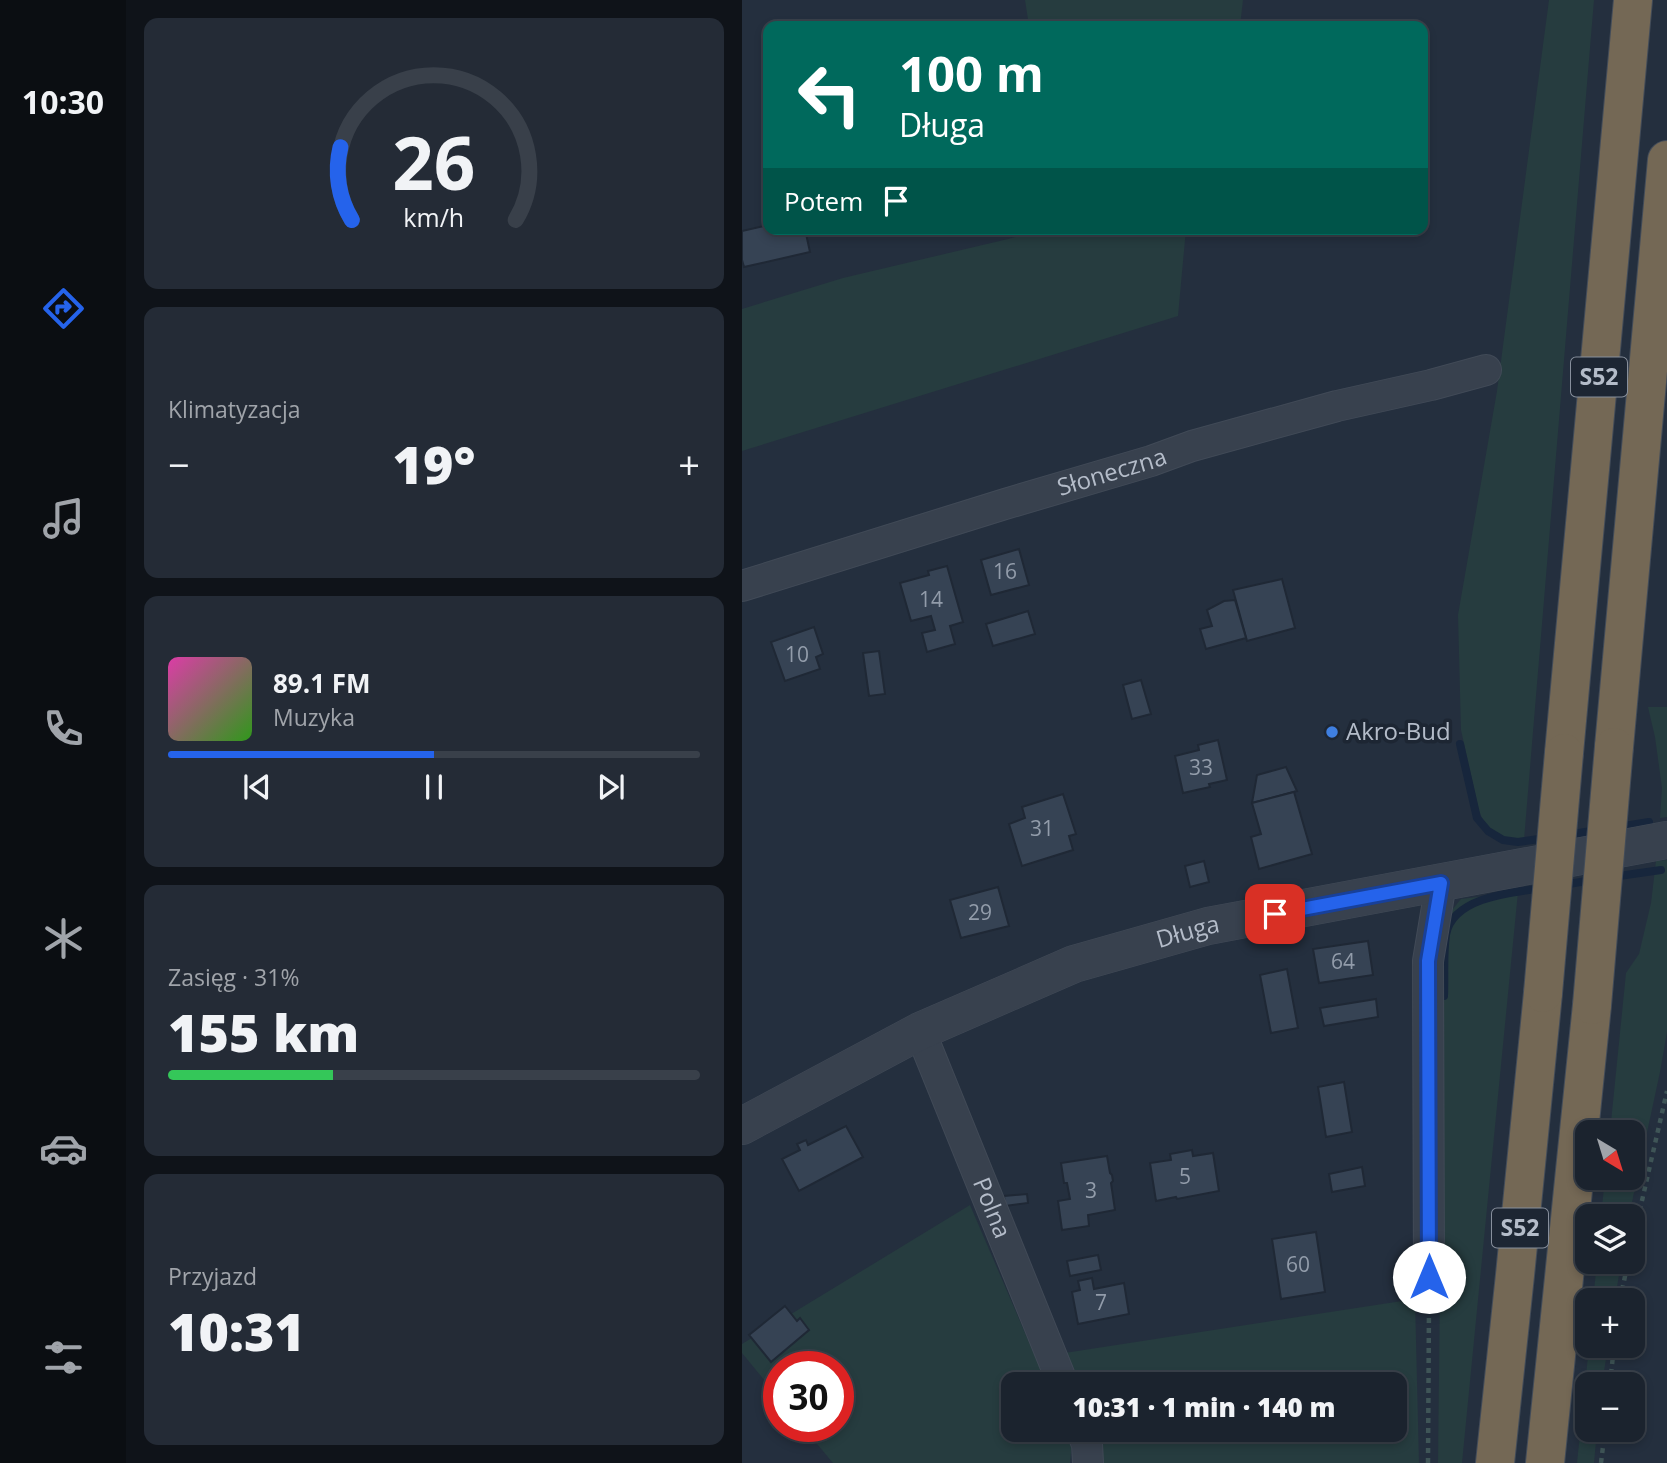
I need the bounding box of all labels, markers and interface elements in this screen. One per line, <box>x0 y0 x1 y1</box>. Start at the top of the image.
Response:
text: 100 m <box>899 40 1044 106</box>
icon: left <box>784 49 875 140</box>
text: 10:30 <box>22 80 104 123</box>
text: Długa <box>899 103 985 146</box>
text: 26 <box>392 112 476 211</box>
icon: arrive <box>877 182 915 220</box>
text: Potem <box>784 183 863 219</box>
text: km/h <box>404 199 464 233</box>
icon: directions <box>39 284 88 333</box>
road number: S52 <box>1571 358 1627 396</box>
text: Klimatyzacja <box>168 393 301 425</box>
text: 19° <box>393 428 475 499</box>
text: − <box>168 438 190 490</box>
text: + <box>678 438 700 490</box>
street label: Słoneczna <box>1053 439 1171 503</box>
icon: music <box>39 494 88 543</box>
house number: 16 <box>993 557 1017 585</box>
house number: 14 <box>919 585 943 613</box>
house number: 10 <box>785 640 809 668</box>
text: 89.1 FM <box>273 665 371 701</box>
text: Muzyka <box>273 701 355 733</box>
icon: phone <box>39 704 88 753</box>
place label: Akro-Bud <box>1346 714 1451 747</box>
marker: Akro-Bud <box>1324 724 1340 740</box>
house number: 33 <box>1189 753 1213 781</box>
icon: previous <box>238 768 276 806</box>
icon: pause <box>415 768 453 806</box>
icon: next <box>592 768 630 806</box>
house number: 31 <box>1030 814 1054 842</box>
pin <box>1245 884 1305 944</box>
icon: arrive <box>1256 895 1294 933</box>
house number: 29 <box>968 898 992 926</box>
street label: Długa <box>1152 906 1222 955</box>
icon: climate <box>39 914 88 963</box>
house number: 64 <box>1331 947 1355 975</box>
text: Zasięg · 31% <box>168 961 299 993</box>
text: 155 km <box>168 996 359 1067</box>
north arrow <box>1575 1120 1645 1190</box>
map controls <box>1575 1120 1645 1442</box>
icon: car <box>39 1124 88 1173</box>
house number: 5 <box>1179 1162 1191 1190</box>
street label: Polna <box>966 1172 1020 1243</box>
house number: 3 <box>1085 1176 1097 1204</box>
button: layers <box>1575 1204 1645 1274</box>
road number: S52 <box>1492 1208 1548 1247</box>
position arrow <box>1392 1240 1466 1314</box>
house number: 60 <box>1286 1250 1310 1278</box>
text: Przyjazd <box>168 1260 257 1292</box>
house number: 7 <box>1095 1288 1107 1316</box>
button: + <box>1575 1288 1645 1358</box>
text: 10:31 <box>168 1295 305 1366</box>
icon: filters <box>39 1333 88 1382</box>
speed limit sign: 30 <box>763 1351 854 1442</box>
button: − <box>1575 1372 1645 1442</box>
text: 10:31 · 1 min · 140 m <box>1073 1389 1335 1425</box>

